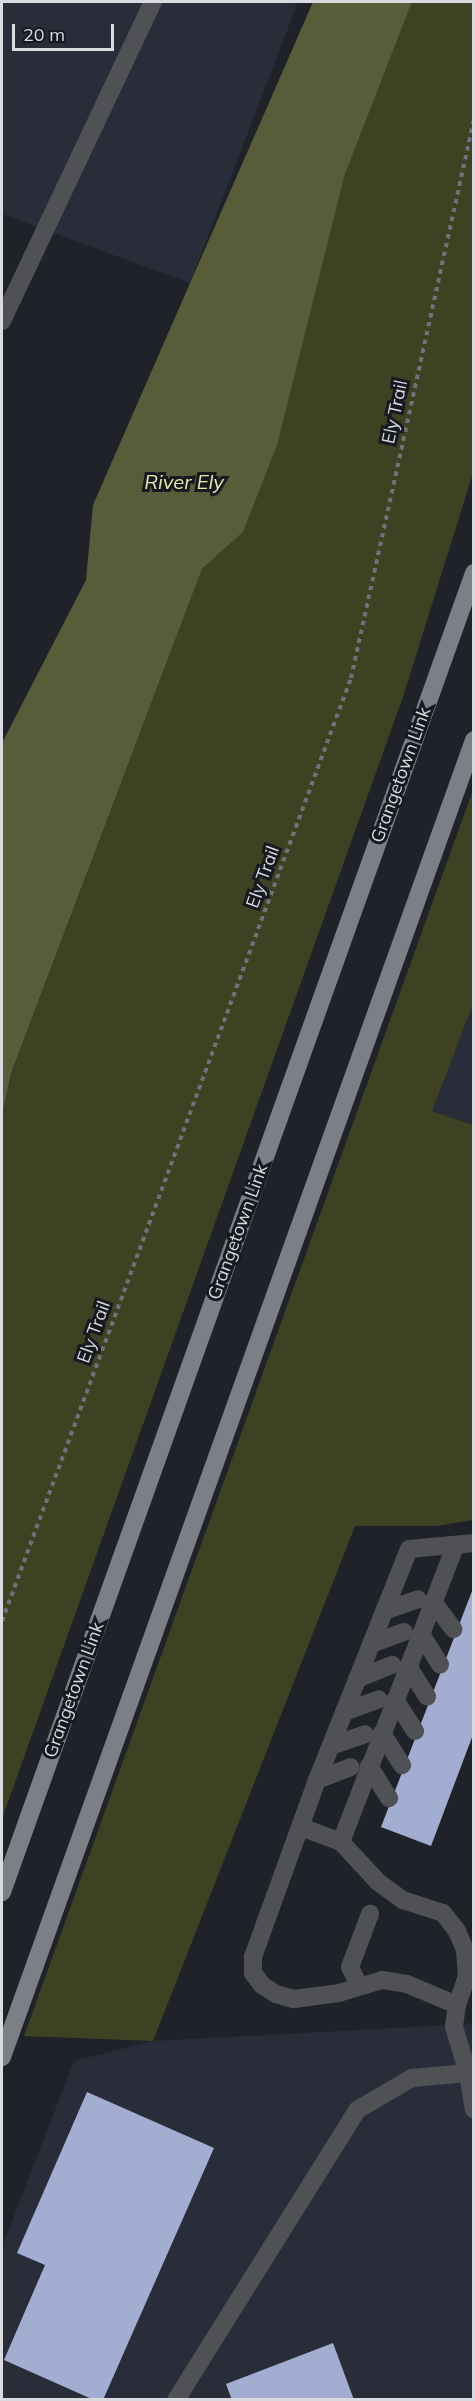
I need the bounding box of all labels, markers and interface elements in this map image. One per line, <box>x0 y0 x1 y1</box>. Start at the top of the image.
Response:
scale bar <box>15 12 117 50</box>
text: 20 m <box>23 23 65 46</box>
street label: Ely Trail <box>378 378 412 446</box>
water label: River Ely <box>144 469 224 493</box>
street label: Grangetown Link <box>366 704 436 846</box>
street label: Ely Trail <box>242 843 284 911</box>
street label: Grangetown Link <box>203 1161 273 1303</box>
street label: Ely Trail <box>73 1298 115 1366</box>
street label: Grangetown Link <box>39 1619 109 1761</box>

